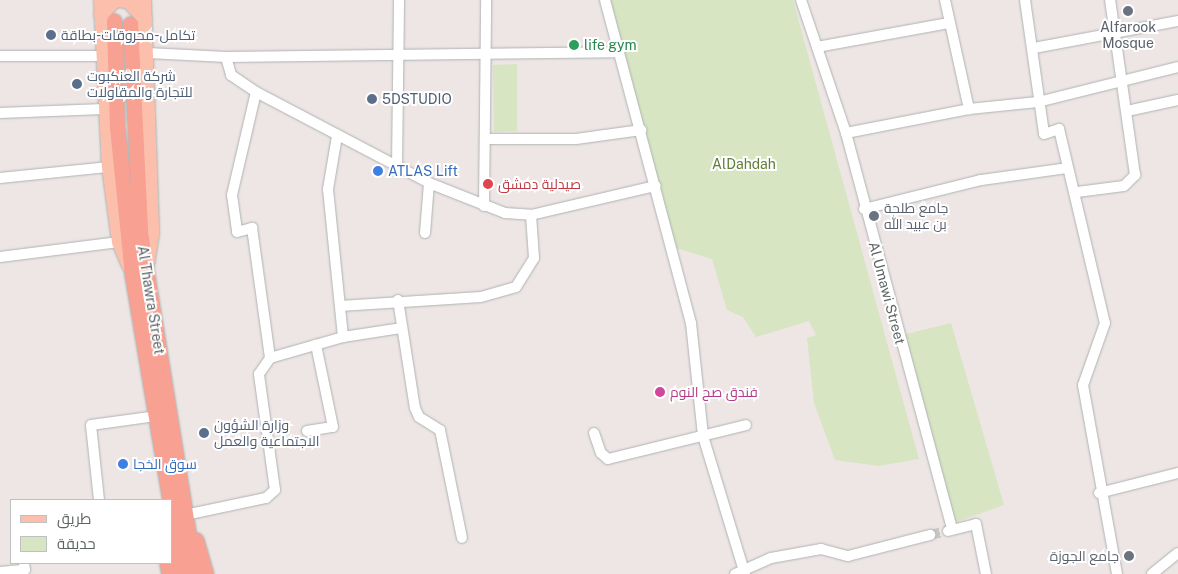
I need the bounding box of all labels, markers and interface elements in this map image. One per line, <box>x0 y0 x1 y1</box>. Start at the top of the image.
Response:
marker: Alfarook Mosque <box>1122 5 1134 17</box>
place label: Alfarook Mosque <box>1100 19 1156 52</box>
place label: تكامل-محروقات-بطاقة <box>61 27 195 43</box>
marker: تكامل-محروقات-بطاقة <box>45 29 57 41</box>
place label: life gym <box>584 37 637 53</box>
marker: life gym <box>568 39 580 51</box>
place label: شركة العنكبوت للتجارة والمقاولات <box>87 68 193 100</box>
marker: شركة العنكبوت للتجارة والمقاولات <box>71 78 83 90</box>
place label: 5DSTUDIO <box>382 91 452 107</box>
marker: 5DSTUDIO <box>366 93 378 105</box>
park label: AlDahdah <box>712 156 776 172</box>
place label: ATLAS Lift <box>388 163 458 179</box>
marker: ATLAS Lift <box>372 165 384 177</box>
place label: صيدلية دمشق <box>498 176 581 192</box>
marker: صيدلية دمشق <box>482 178 494 190</box>
place label: جامع طلحة بن عبيد الله <box>884 200 948 232</box>
marker: جامع طلحة بن عبيد الله <box>868 210 880 222</box>
street label: Al Umawi Street <box>865 240 909 346</box>
street label: Al Thawra Street <box>134 245 168 355</box>
place label: فندق صح النوم <box>670 384 758 400</box>
marker: فندق صح النوم <box>654 386 666 398</box>
place label: وزارة الشؤون الاجتماعية والعمل <box>214 417 320 450</box>
marker: وزارة الشؤون الاجتماعية والعمل <box>198 427 210 439</box>
place label: سوق الخجا <box>133 456 197 472</box>
marker: سوق الخجا <box>117 458 129 470</box>
legend <box>10 499 172 564</box>
text: طريق <box>57 510 91 527</box>
text: حديقة <box>57 535 96 552</box>
place label: جامع الجوزة <box>1050 548 1119 564</box>
marker: جامع الجوزة <box>1123 550 1135 562</box>

